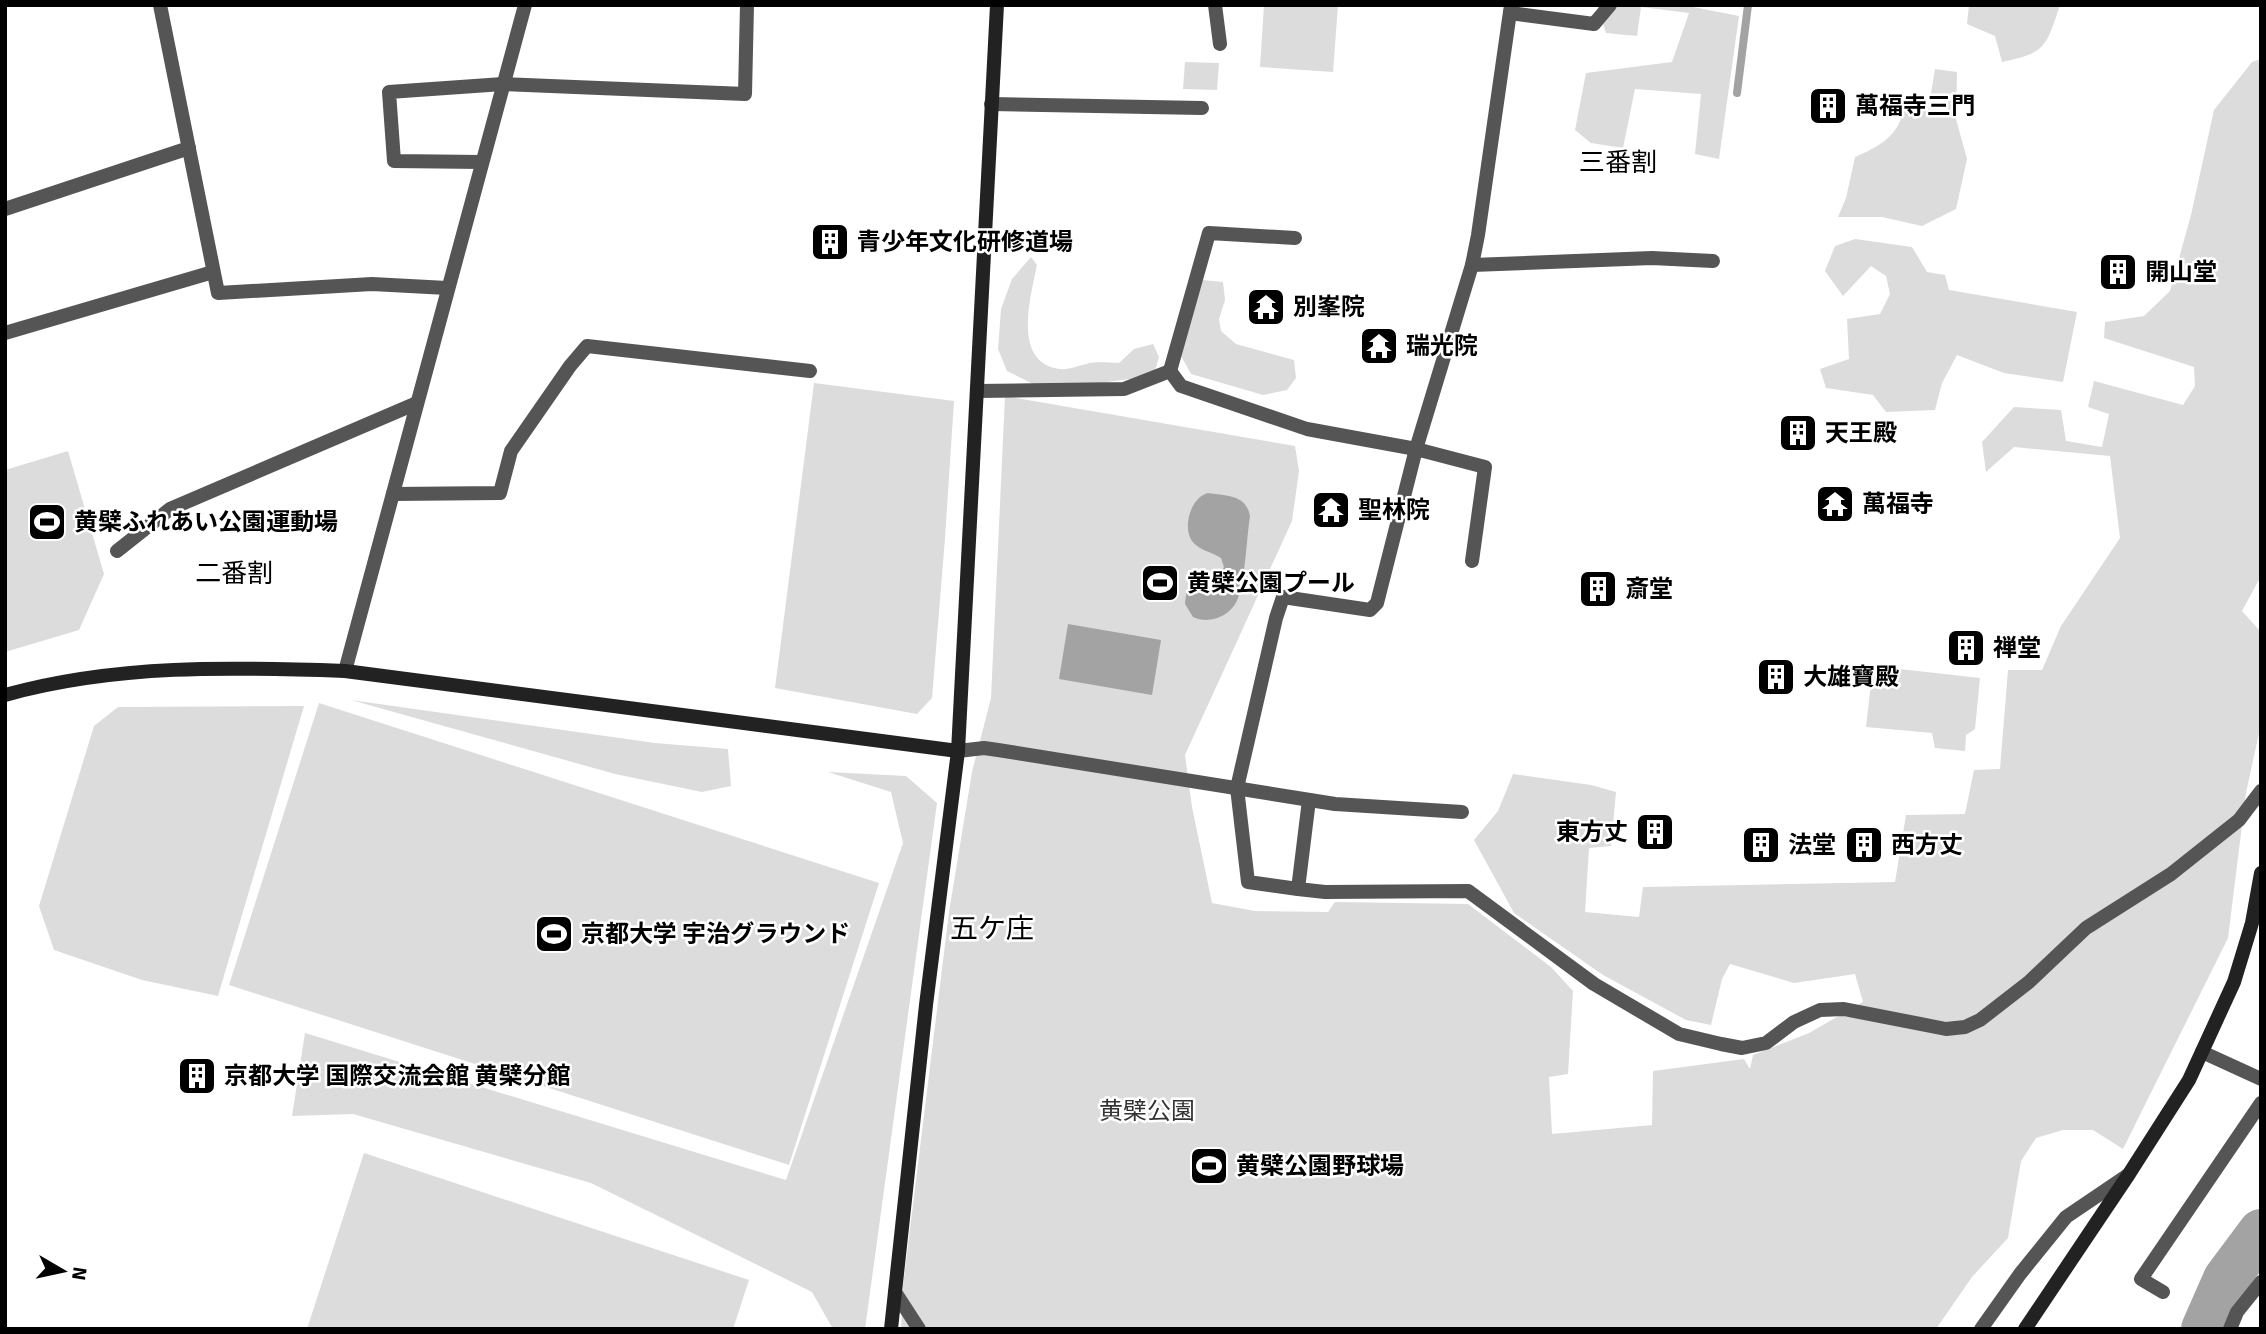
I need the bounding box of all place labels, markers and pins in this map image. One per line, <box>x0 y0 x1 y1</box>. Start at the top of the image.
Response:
building icon: 萬福寺三門 <box>1807 85 1849 127</box>
place label: 萬福寺三門 <box>1855 91 1975 121</box>
building icon: 青少年文化研修道場 <box>809 221 851 263</box>
place label: 青少年文化研修道場 <box>857 227 1073 257</box>
building icon: 開山堂 <box>2097 251 2139 293</box>
place label: 開山堂 <box>2145 257 2217 287</box>
temple icon: 別峯院 <box>1245 286 1287 328</box>
place label: 別峯院 <box>1293 292 1365 322</box>
temple icon: 瑞光院 <box>1358 325 1400 367</box>
place label: 瑞光院 <box>1406 331 1478 361</box>
building icon: 天王殿 <box>1777 412 1819 454</box>
place label: 天王殿 <box>1825 418 1897 448</box>
temple icon: 萬福寺 <box>1814 483 1856 525</box>
temple icon: 聖林院 <box>1310 489 1352 531</box>
place label: 萬福寺 <box>1862 489 1934 519</box>
place label: 聖林院 <box>1358 495 1430 525</box>
sports icon: 黄檗ふれあい公園運動場 <box>26 501 68 543</box>
place label: 黄檗ふれあい公園運動場 <box>74 507 338 537</box>
sports icon: 黄檗公園プール <box>1139 562 1181 604</box>
place label: 黄檗公園プール <box>1187 568 1355 598</box>
building icon: 斎堂 <box>1577 568 1619 610</box>
place label: 斎堂 <box>1625 574 1673 604</box>
building icon: 禅堂 <box>1945 627 1987 669</box>
place label: 禅堂 <box>1993 633 2041 663</box>
building icon: 大雄寶殿 <box>1755 656 1797 698</box>
place label: 大雄寶殿 <box>1803 662 1899 692</box>
building icon: 東方丈 <box>1634 811 1676 853</box>
place label: 東方丈 <box>1556 817 1628 847</box>
building icon: 法堂 <box>1740 824 1782 866</box>
building icon: 西方丈 <box>1843 824 1885 866</box>
place label: 法堂 <box>1788 830 1836 860</box>
place label: 西方丈 <box>1891 830 1963 860</box>
sports icon: 京都大学 宇治グラウンド <box>533 913 575 955</box>
place label: 京都大学 宇治グラウンド <box>581 919 850 949</box>
building icon: 京都大学 国際交流会館 黄檗分館 <box>176 1055 218 1097</box>
place label: 京都大学 国際交流会館 黄檗分館 <box>224 1061 571 1091</box>
sports icon: 黄檗公園野球場 <box>1188 1145 1230 1187</box>
place label: 黄檗公園野球場 <box>1236 1151 1404 1181</box>

